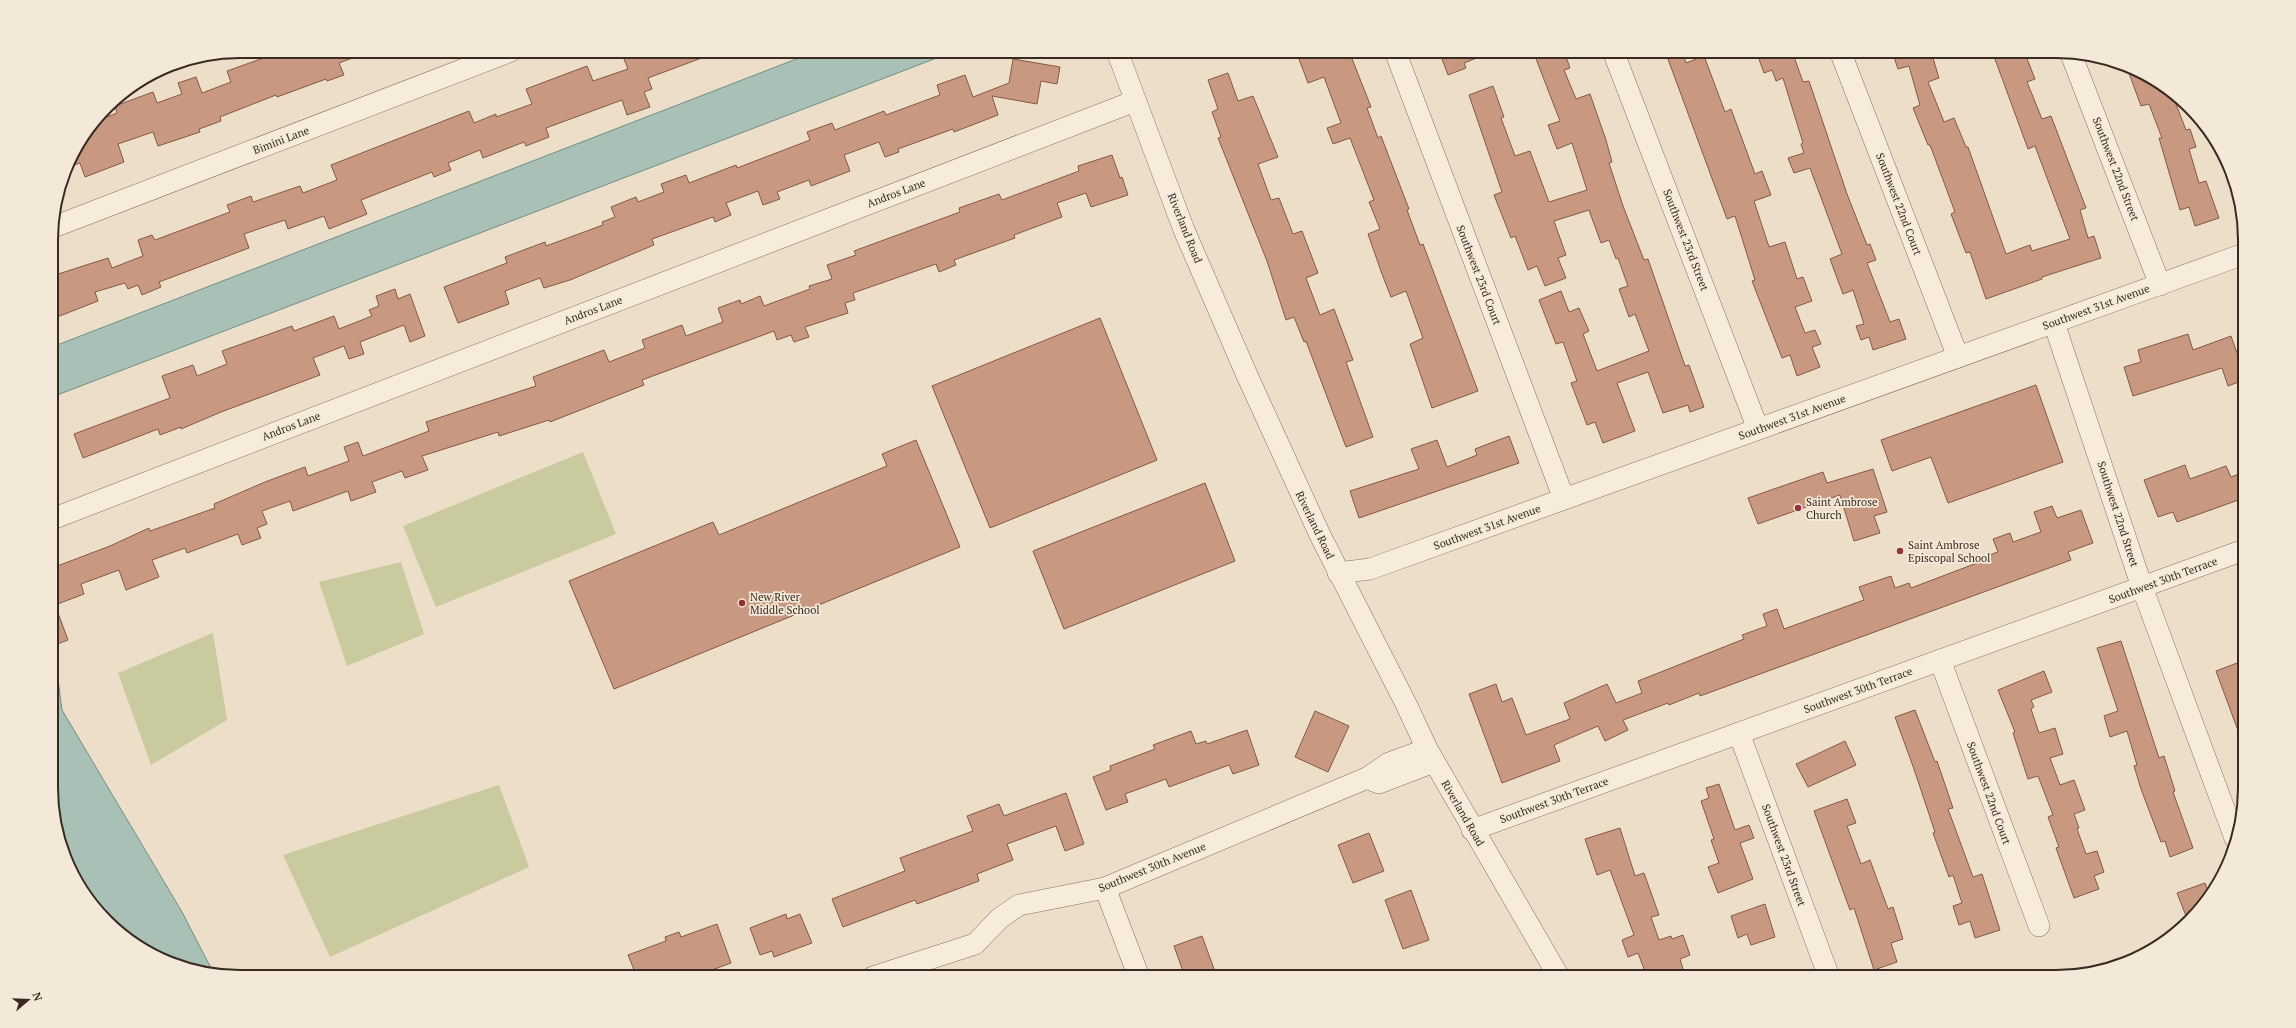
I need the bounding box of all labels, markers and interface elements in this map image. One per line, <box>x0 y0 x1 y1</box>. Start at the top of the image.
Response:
street label: Southwest 22nd Street <box>2090 115 2142 223</box>
street label: Bimini Lane <box>251 123 312 157</box>
street label: Southwest 22nd Court <box>1873 151 1925 257</box>
street label: Andros Lane <box>865 175 928 211</box>
street label: Southwest 23rd Street <box>1660 187 1712 293</box>
street label: Riverland Road <box>1165 191 1205 265</box>
street label: Southwest 23rd Court <box>1453 223 1505 327</box>
street label: Southwest 31st Avenue <box>2041 281 2152 333</box>
street label: Andros Lane <box>562 292 625 328</box>
street label: Southwest 31st Avenue <box>1737 391 1848 443</box>
street label: Andros Lane <box>260 408 323 444</box>
street label: Southwest 22nd Street <box>2094 459 2142 569</box>
street label: Riverland Road <box>1292 489 1338 561</box>
place label: Saint Ambrose Church <box>1806 495 1878 522</box>
street label: Southwest 31st Avenue <box>1432 501 1543 553</box>
marker: Saint Ambrose Church <box>1793 503 1803 513</box>
place label: Saint Ambrose Episcopal School <box>1908 538 1990 565</box>
marker: Saint Ambrose Episcopal School <box>1895 546 1905 556</box>
street label: Southwest 30th Terrace <box>2107 554 2220 606</box>
place label: New River Middle School <box>750 590 820 617</box>
marker: New River Middle School <box>737 598 747 608</box>
street label: Southwest 30th Terrace <box>1802 664 1915 716</box>
street label: Southwest 22nd Court <box>1964 740 2014 846</box>
street label: Southwest 30th Terrace <box>1498 774 1611 826</box>
street label: Riverland Road <box>1438 777 1488 849</box>
street label: Southwest 23rd Street <box>1759 802 1809 908</box>
street label: Southwest 30th Avenue <box>1096 839 1208 895</box>
north arrow <box>8 980 48 1020</box>
text: N <box>29 991 46 1004</box>

